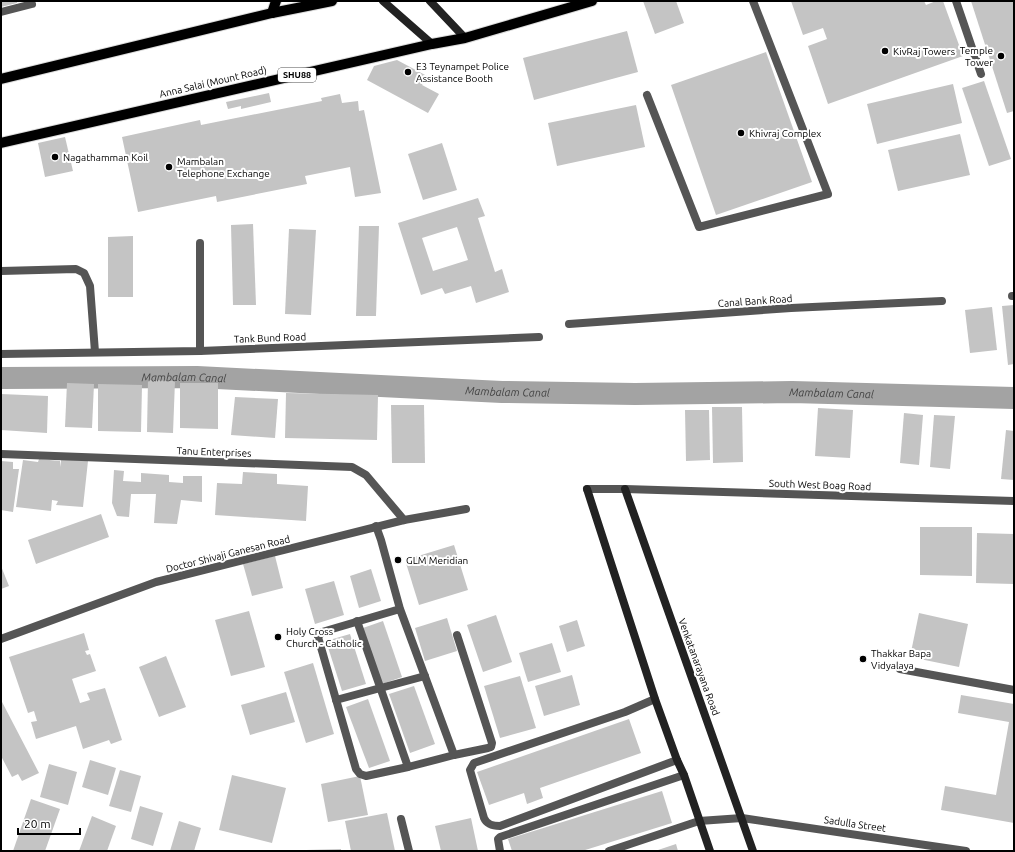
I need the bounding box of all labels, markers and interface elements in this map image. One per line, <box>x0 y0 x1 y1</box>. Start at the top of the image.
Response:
place label: Temple Tower <box>960 45 993 68</box>
marker: KivRaj Towers <box>880 46 890 56</box>
place label: KivRaj Towers <box>893 46 955 57</box>
marker: Temple Tower <box>996 51 1006 61</box>
place label: E3 Teynampet Police Assistance Booth <box>416 61 509 84</box>
street label: Anna Salai (Mount Road) <box>158 64 268 100</box>
marker: E3 Teynampet Police Assistance Booth <box>403 67 413 77</box>
road number: SHU88 <box>278 68 316 82</box>
marker: Khivraj Complex <box>736 128 746 138</box>
place label: Khivraj Complex <box>749 128 821 139</box>
marker: Nagathamman Koil <box>50 152 60 162</box>
place label: Nagathamman Koil <box>63 152 149 163</box>
place label: Mambalan Telephone Exchange <box>177 156 270 179</box>
marker: Mambalan Telephone Exchange <box>164 162 174 172</box>
street label: Canal Bank Road <box>717 293 793 309</box>
street label: Tank Bund Road <box>234 331 306 345</box>
water label: Mambalam Canal <box>142 371 227 384</box>
water label: Mambalam Canal <box>465 384 550 399</box>
water label: Mambalam Canal <box>789 386 874 400</box>
street label: Tanu Enterprises <box>176 445 252 459</box>
street label: South West Boag Road <box>769 478 871 492</box>
street label: Doctor Shivaji Ganesan Road <box>165 533 291 575</box>
marker: GLM Meridian <box>393 555 403 565</box>
place label: GLM Meridian <box>406 555 468 566</box>
street label: Venkatanarayana Road <box>676 617 722 717</box>
place label: Holy Cross Church - Catholic <box>286 626 362 649</box>
marker: Holy Cross Church - Catholic <box>273 632 283 642</box>
place label: Thakkar Bapa Vidyalaya <box>871 648 931 671</box>
marker: Thakkar Bapa Vidyalaya <box>858 654 868 664</box>
scale bar <box>18 810 80 836</box>
street label: Sadulla Street <box>823 814 887 834</box>
text: 20 m <box>24 817 51 830</box>

